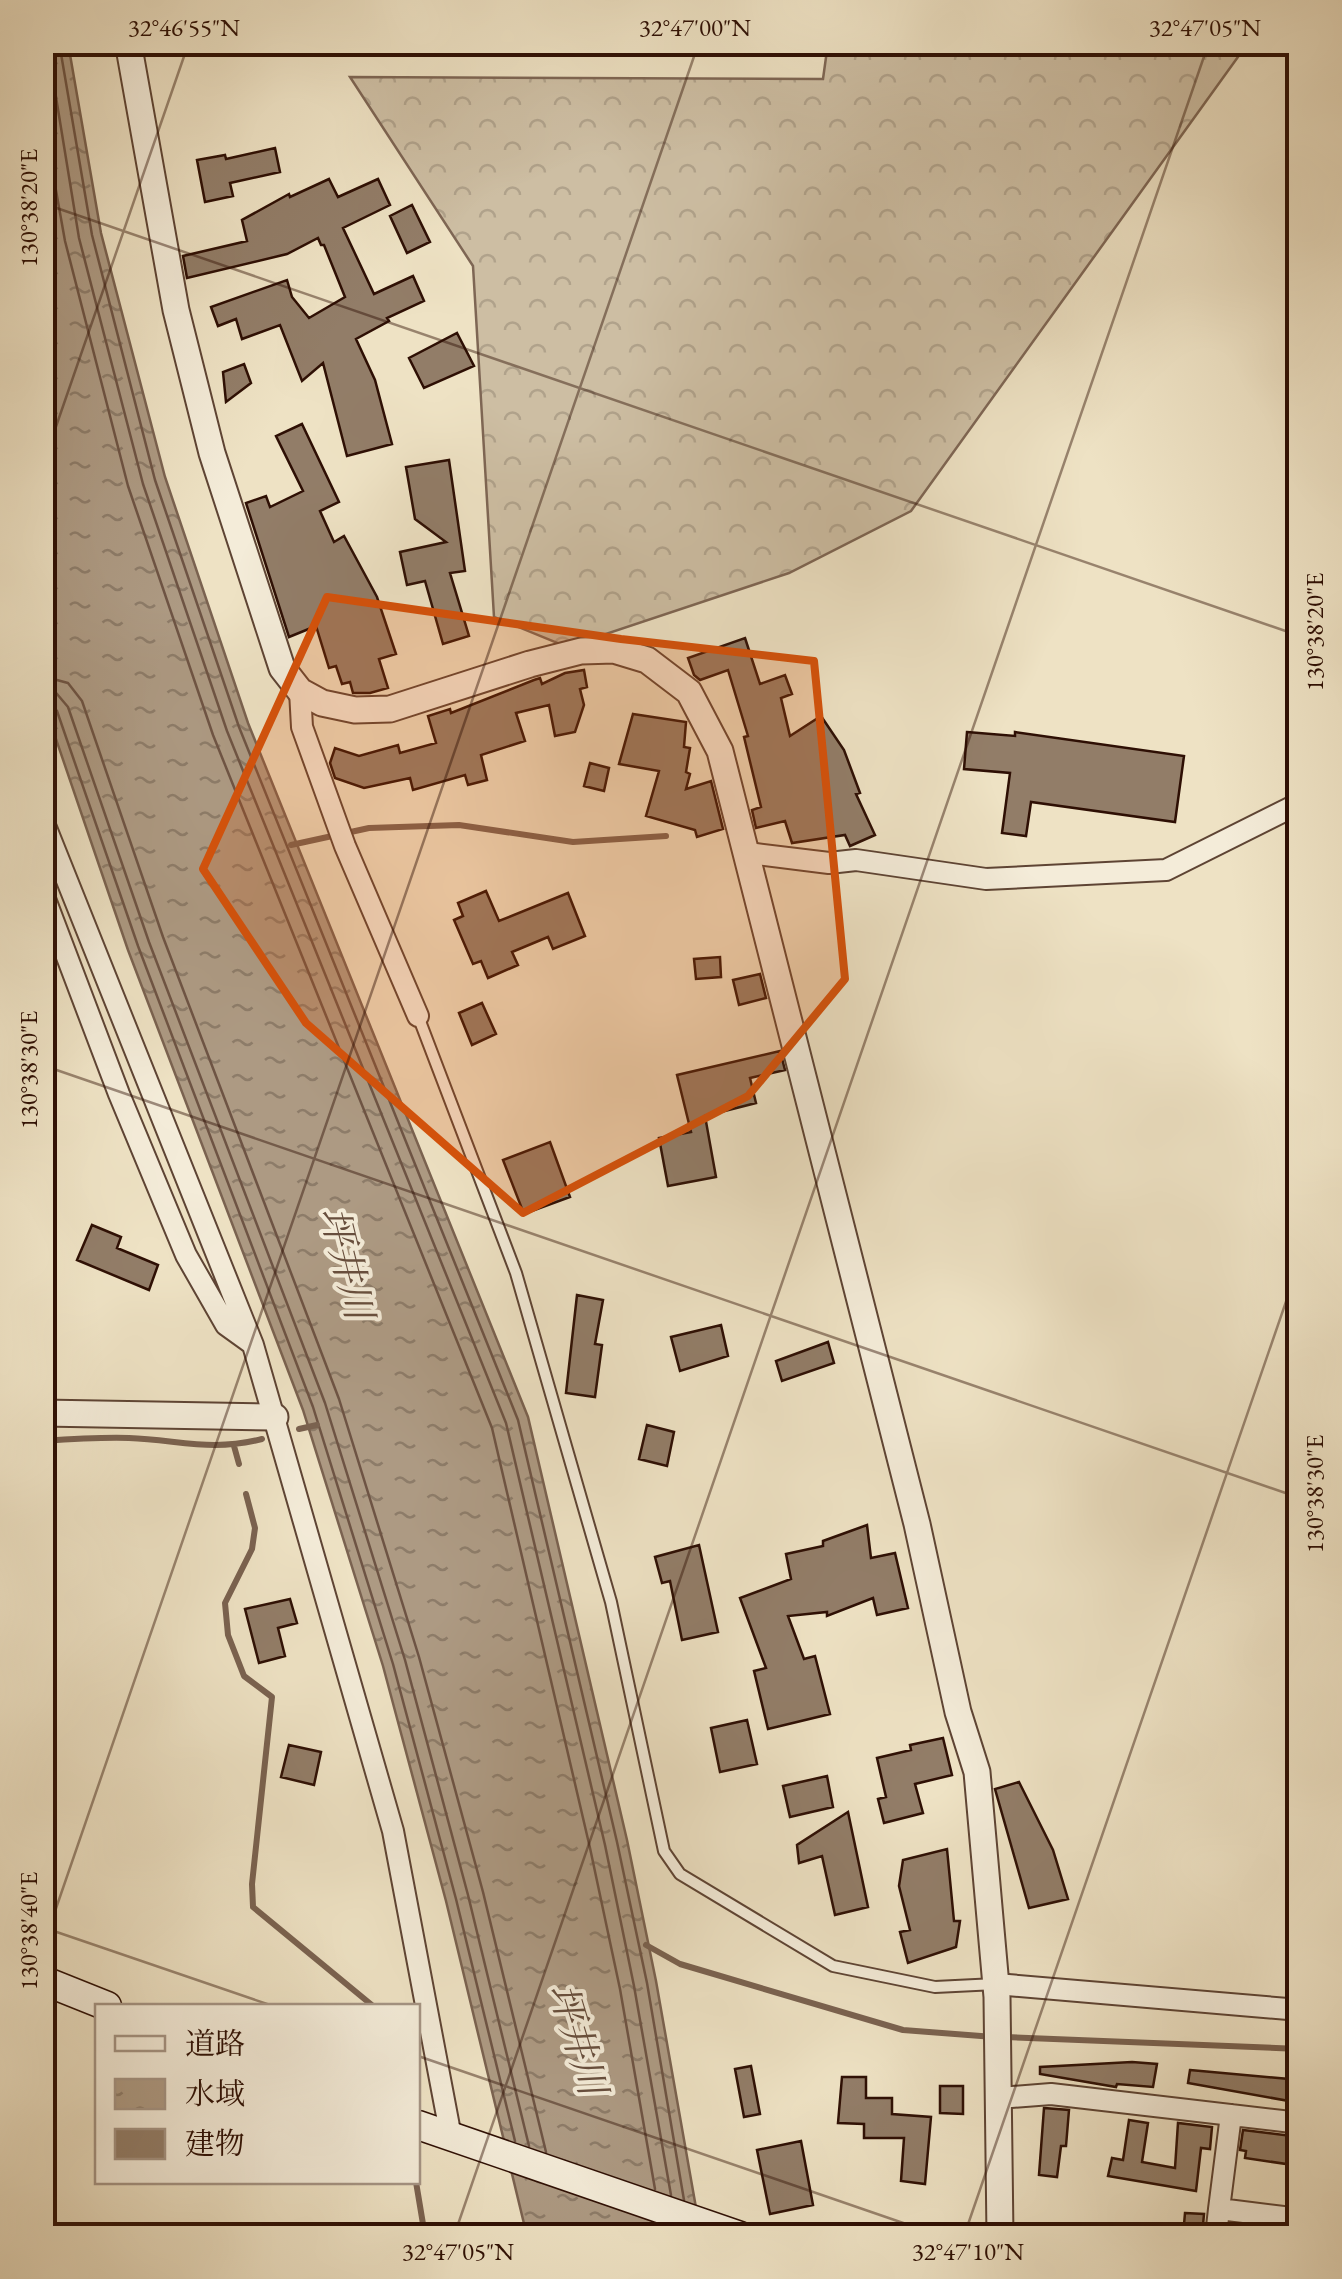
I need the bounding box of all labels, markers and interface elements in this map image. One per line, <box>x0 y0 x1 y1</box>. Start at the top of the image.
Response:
text: 32°46'55"N <box>128 11 240 43</box>
text: 32°47'00"N <box>639 11 751 43</box>
text: 32°47'05"N <box>1149 11 1261 43</box>
text: 130°38'20"E <box>12 149 44 267</box>
text: 130°38'20"E <box>1298 573 1330 691</box>
text: 130°38'30"E <box>12 1011 44 1129</box>
water label: 坪井川 <box>310 1202 386 1328</box>
text: 130°38'30"E <box>1298 1435 1330 1553</box>
text: 130°38'40"E <box>12 1872 44 1990</box>
water label: 坪井川 <box>538 1977 620 2104</box>
legend <box>95 2004 420 2184</box>
text: 道路 <box>185 2024 245 2063</box>
text: 水域 <box>185 2074 245 2113</box>
text: 建物 <box>185 2124 245 2163</box>
text: 32°47'05"N <box>402 2235 514 2267</box>
text: 32°47'10"N <box>912 2235 1024 2267</box>

